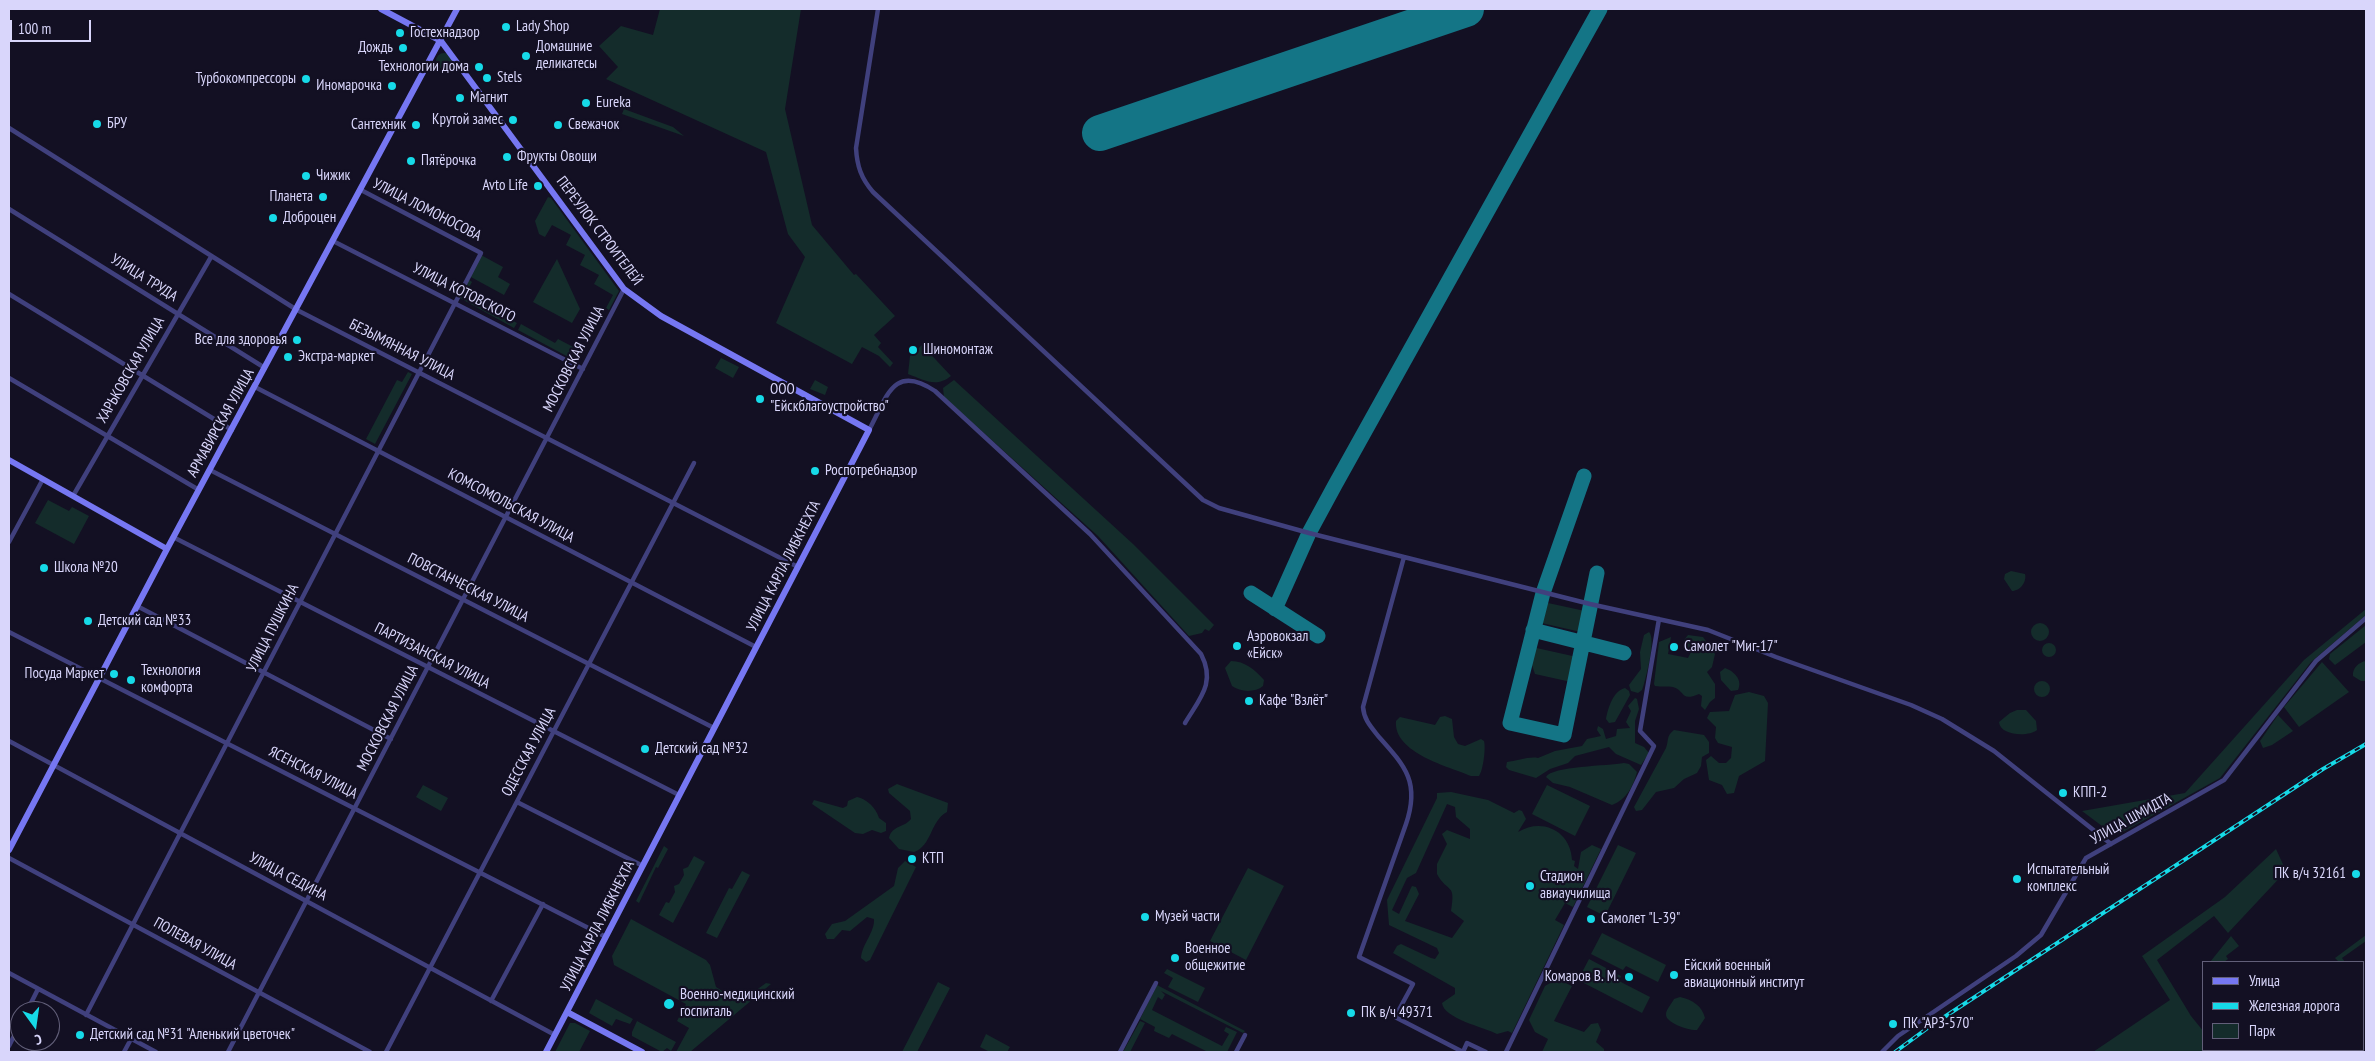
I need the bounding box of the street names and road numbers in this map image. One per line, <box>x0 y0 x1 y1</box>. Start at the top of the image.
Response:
street label: ПЕРЕУЛОК СТРОИТЕЛЕЙ <box>552 173 646 289</box>
street label: УЛИЦА ЛОМОНОСОВА <box>370 175 484 245</box>
street label: УЛИЦА ТРУДА <box>107 250 181 306</box>
street label: УЛИЦА КОТОВСКОГО <box>410 259 518 327</box>
street label: МОСКОВСКАЯ УЛИЦА <box>540 303 608 415</box>
street label: ХАРЬКОВСКАЯ УЛИЦА <box>93 314 169 426</box>
street label: БЕЗЫМЯННАЯ УЛИЦА <box>346 316 458 384</box>
street label: АРМАВИРСКАЯ УЛИЦА <box>184 366 258 480</box>
street label: КОМСОМОЛЬСКАЯ УЛИЦА <box>445 465 577 547</box>
street label: УЛИЦА КАРЛА ЛИБКНЕХТА <box>743 498 825 634</box>
street label: ПОВСТАНЧЕСКАЯ УЛИЦА <box>404 550 532 626</box>
street label: УЛИЦА ПУШКИНА <box>243 581 303 675</box>
street label: ПАРТИЗАНСКАЯ УЛИЦА <box>371 619 493 693</box>
street label: МОСКОВСКАЯ УЛИЦА <box>354 662 422 774</box>
street label: ОДЕССКАЯ УЛИЦА <box>498 704 560 800</box>
street label: ЯСЕНСКАЯ УЛИЦА <box>266 743 360 803</box>
street label: УЛИЦА ШМИДТА <box>2087 789 2175 849</box>
street label: УЛИЦА СЕДИНА <box>246 849 330 905</box>
street label: УЛИЦА КАРЛА ЛИБКНЕХТА <box>557 858 639 994</box>
street label: ПОЛЕВАЯ УЛИЦА <box>150 914 240 974</box>

